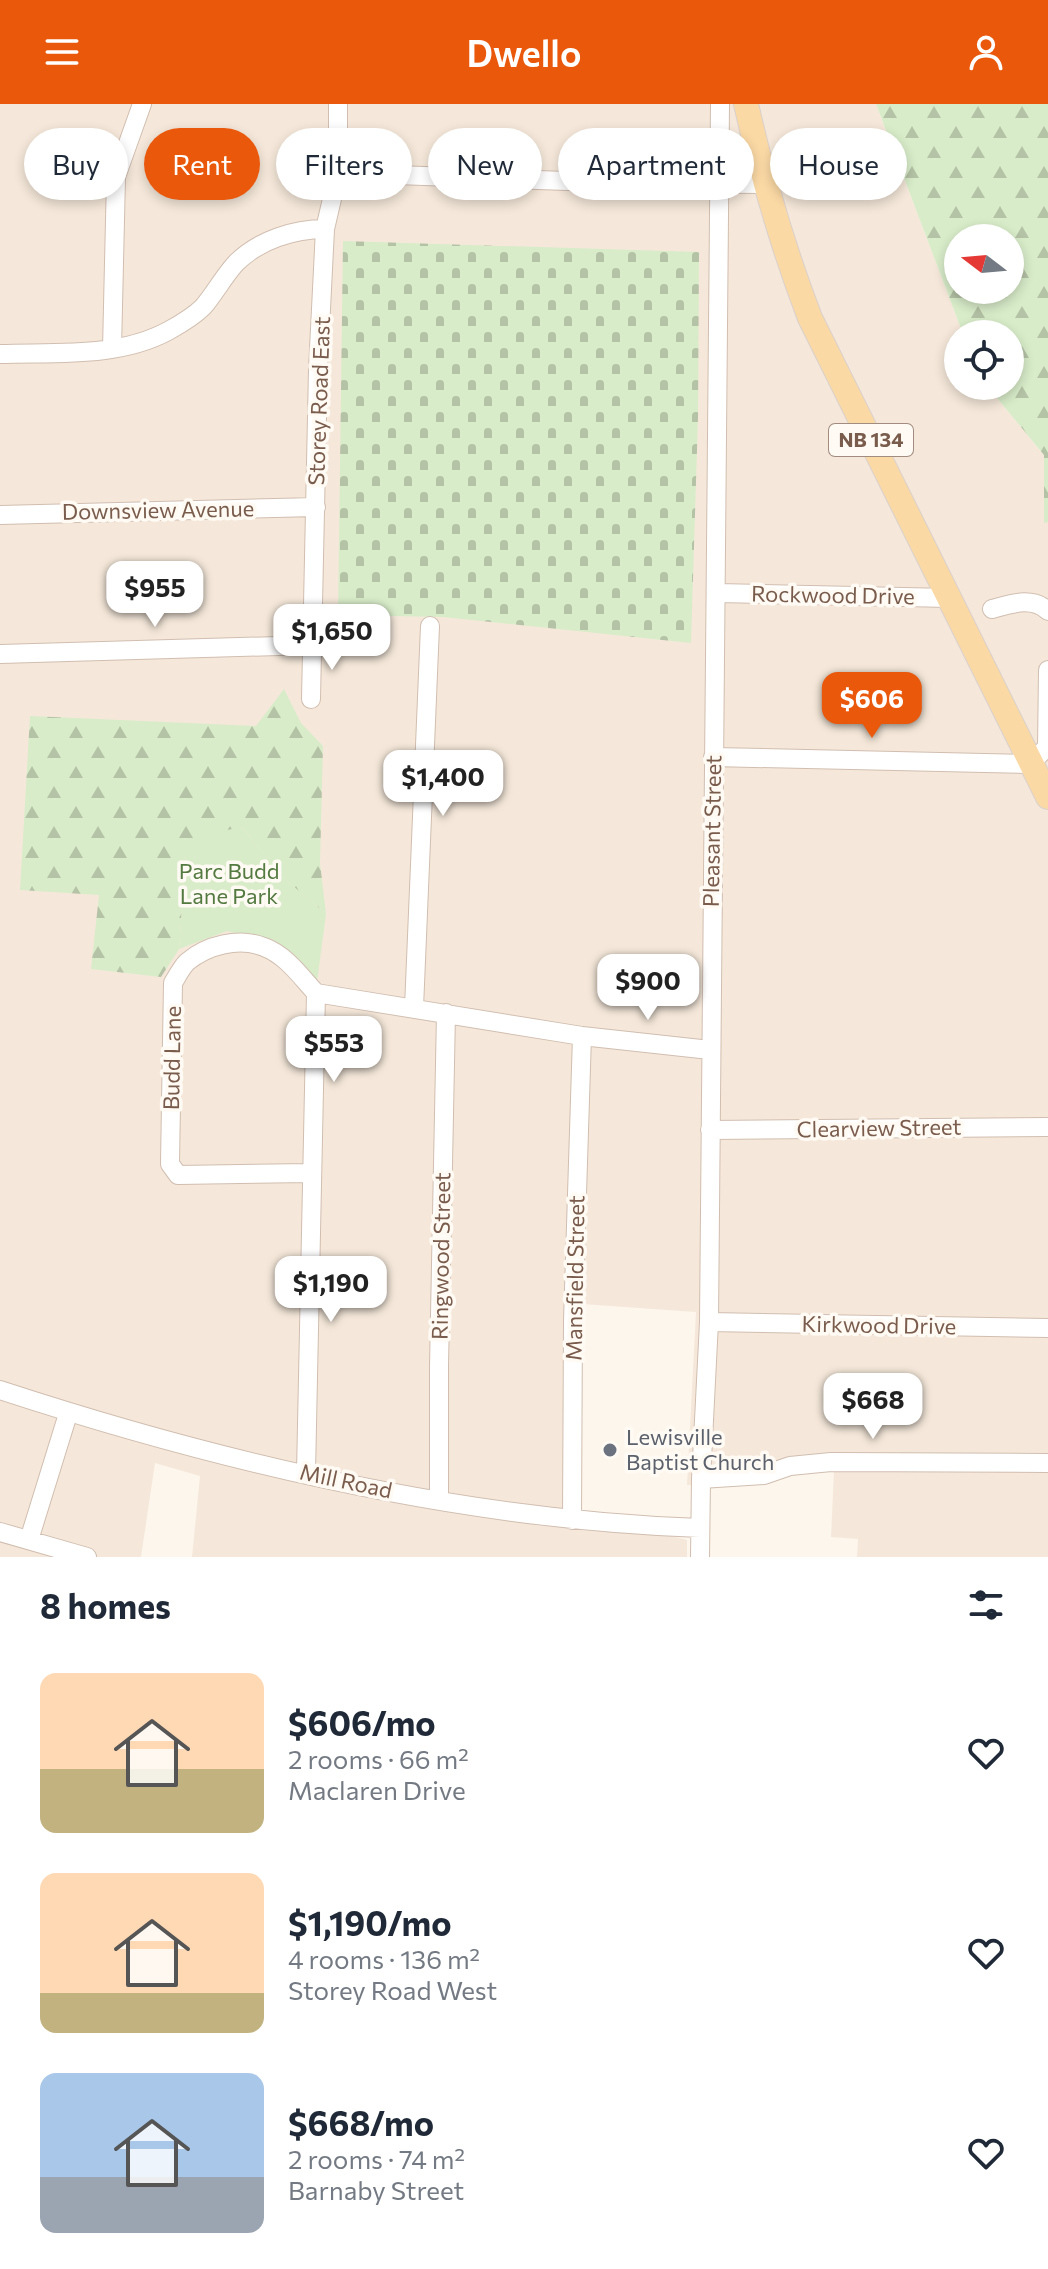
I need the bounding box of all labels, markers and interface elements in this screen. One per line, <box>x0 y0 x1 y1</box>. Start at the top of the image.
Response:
icon: menu <box>40 30 84 74</box>
text: Dwello <box>467 30 581 74</box>
icon: person <box>964 30 1008 74</box>
chip: Buy <box>24 128 128 200</box>
chip: Rent <box>144 128 260 200</box>
chip: Filters <box>276 128 412 200</box>
chip: New <box>428 128 542 200</box>
chip: Apartment <box>558 128 754 200</box>
chip: House <box>770 128 907 200</box>
north arrow <box>944 224 1024 304</box>
map controls <box>944 224 1024 400</box>
street label: Storey Road East <box>302 316 335 486</box>
button: locate <box>944 320 1024 400</box>
road number: NB 134 <box>829 424 913 456</box>
street label: Downsview Avenue <box>62 494 254 525</box>
pin: $955 <box>108 561 202 629</box>
text: $955 <box>124 571 186 602</box>
street label: Rockwood Drive <box>751 580 915 609</box>
pin: $1,650 <box>267 604 397 672</box>
text: $1,650 <box>291 614 373 645</box>
pin: $606 <box>825 672 919 740</box>
text: $606 <box>840 682 904 713</box>
pin: $1,400 <box>378 750 508 818</box>
street label: Pleasant Street <box>697 755 726 907</box>
text: $1,400 <box>401 760 485 791</box>
park label: Parc Budd Lane Park <box>179 857 279 909</box>
pin: $900 <box>601 954 695 1022</box>
text: $900 <box>615 964 681 995</box>
street label: Budd Lane <box>157 1006 186 1110</box>
pin: $553 <box>287 1016 381 1084</box>
text: $553 <box>304 1026 364 1057</box>
street label: Clearview Street <box>796 1113 962 1142</box>
street label: Ringwood Street <box>426 1172 455 1340</box>
street label: Mansfield Street <box>560 1195 589 1361</box>
pin: $1,190 <box>266 1256 396 1324</box>
text: $1,190 <box>293 1266 369 1297</box>
street label: Kirkwood Drive <box>801 1310 957 1339</box>
pin: $668 <box>826 1373 920 1441</box>
text: $668 <box>841 1383 905 1414</box>
place label: Lewisville Baptist Church <box>626 1423 774 1475</box>
marker: Lewisville Baptist Church <box>601 1441 619 1459</box>
street label: Mill Road <box>298 1458 395 1503</box>
icon: filters <box>964 1583 1008 1627</box>
text: 8 homes <box>40 1584 171 1626</box>
text: $606/mo <box>288 1701 436 1743</box>
icon: home <box>104 1705 200 1801</box>
icon: heart <box>964 1731 1008 1775</box>
text: 2 rooms · 66 m² <box>288 1743 469 1774</box>
text: Maclaren Drive <box>288 1774 466 1805</box>
text: $1,190/mo <box>288 1901 451 1943</box>
icon: home <box>104 1905 200 2001</box>
icon: heart <box>964 1931 1008 1975</box>
text: 4 rooms · 136 m² <box>288 1943 480 1974</box>
text: Storey Road West <box>288 1974 497 2005</box>
text: $668/mo <box>288 2101 434 2143</box>
icon: home <box>104 2105 200 2201</box>
icon: heart <box>964 2131 1008 2175</box>
text: 2 rooms · 74 m² <box>288 2143 465 2174</box>
text: Barnaby Street <box>288 2174 464 2205</box>

